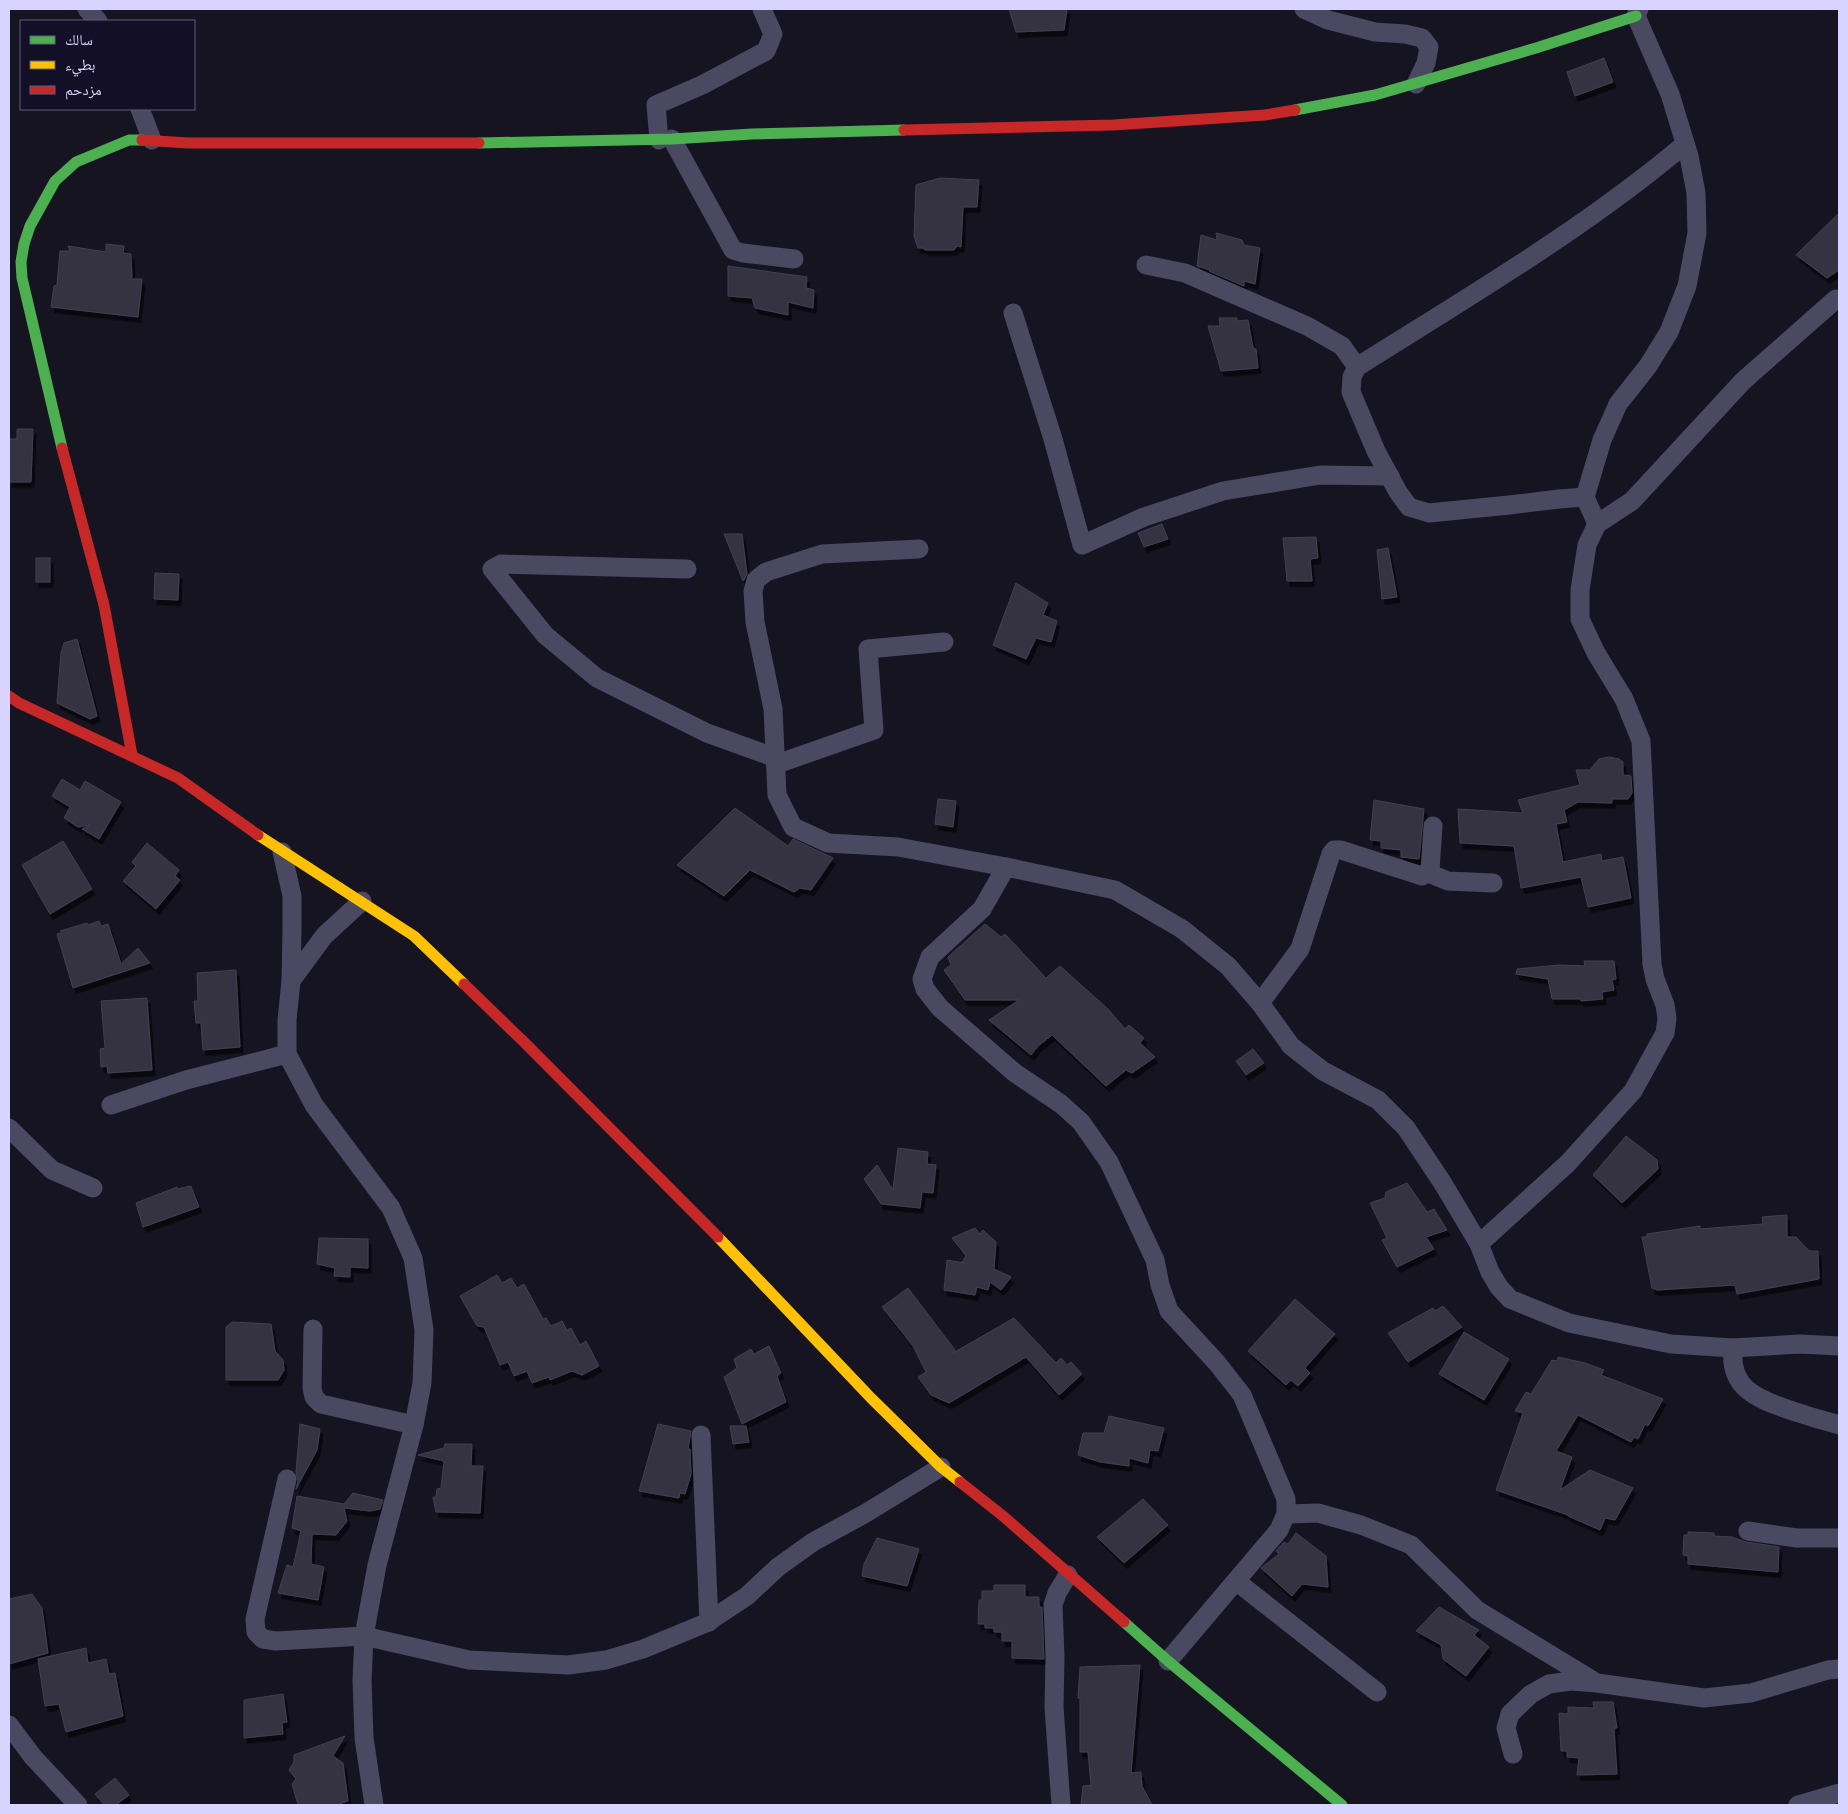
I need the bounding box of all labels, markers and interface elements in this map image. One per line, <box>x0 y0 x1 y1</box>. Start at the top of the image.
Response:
legend <box>20 20 195 110</box>
text: سالك <box>65 31 93 49</box>
text: بطيء <box>65 56 95 77</box>
text: مزدحم <box>65 81 102 100</box>

